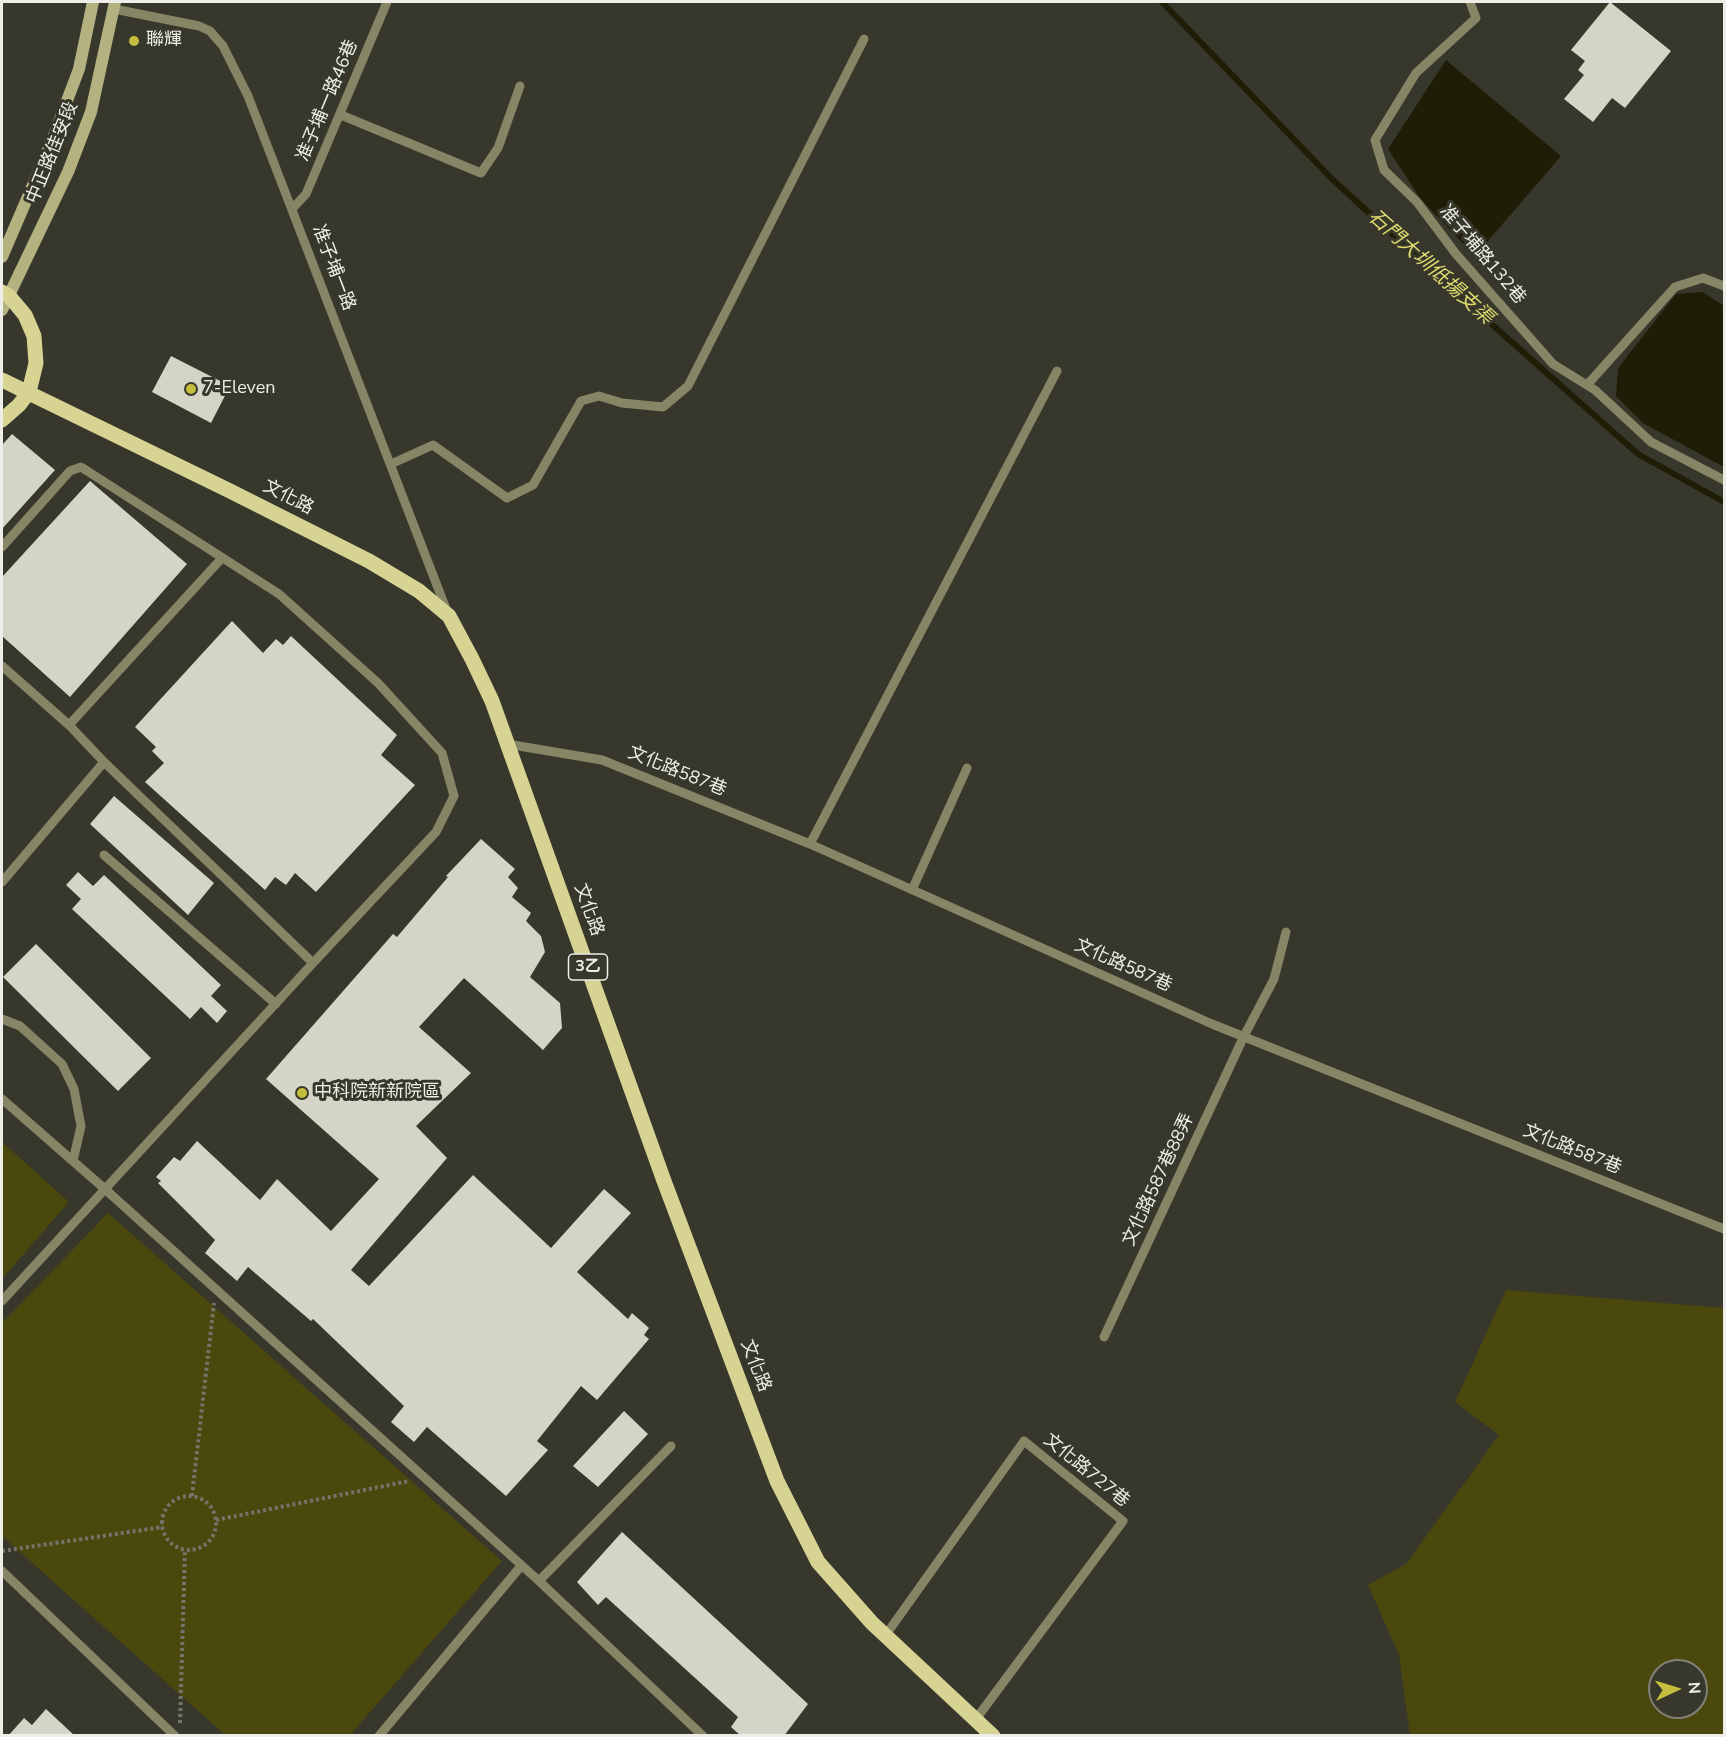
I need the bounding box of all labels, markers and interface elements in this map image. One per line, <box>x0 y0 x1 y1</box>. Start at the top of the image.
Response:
place label: 聯輝 <box>146 30 182 52</box>
marker: 聯輝 <box>127 34 141 48</box>
street label: 准子埔一路46巷 <box>293 37 363 165</box>
street label: 中正路佳安段 <box>23 99 83 207</box>
street label: 准子埔路132巷 <box>1434 201 1530 309</box>
water label: 石門大圳低揚支渠 <box>1363 206 1497 330</box>
street label: 准子埔一路 <box>307 222 359 314</box>
place label: 7-Eleven <box>203 378 276 400</box>
marker: 7-Eleven <box>184 382 198 396</box>
street label: 文化路 <box>259 476 317 520</box>
street label: 文化路587巷 <box>625 742 729 802</box>
street label: 文化路 <box>569 881 607 939</box>
street label: 文化路587巷 <box>1071 935 1175 997</box>
road number: 3乙 <box>568 954 608 980</box>
place label: 中科院新新院區 <box>314 1082 440 1104</box>
marker: 中科院新新院區 <box>295 1086 309 1100</box>
street label: 文化路587巷88弄 <box>1119 1110 1199 1250</box>
street label: 文化路587巷 <box>1520 1120 1624 1180</box>
street label: 文化路 <box>735 1337 775 1395</box>
street label: 文化路727巷 <box>1039 1430 1133 1512</box>
north arrow <box>1648 1659 1708 1719</box>
text: N <box>1683 1681 1705 1695</box>

